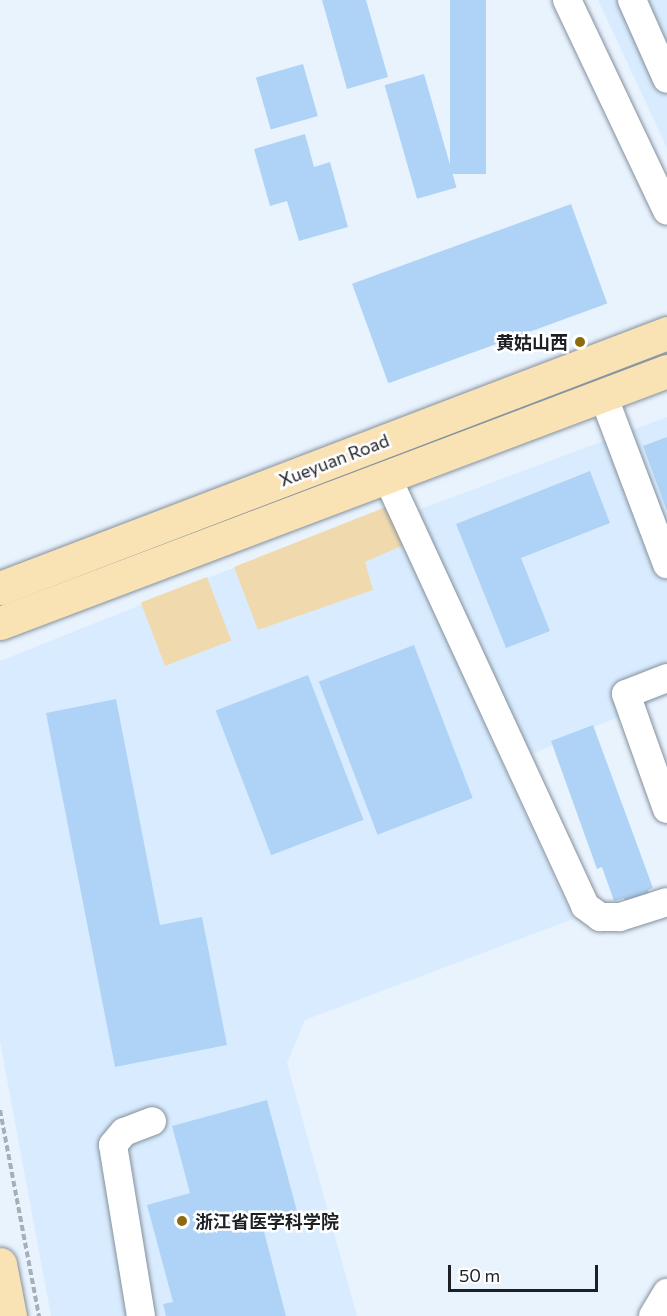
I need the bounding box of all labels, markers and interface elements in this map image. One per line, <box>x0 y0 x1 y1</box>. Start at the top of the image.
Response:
place label: 黄姑山西 <box>496 331 568 353</box>
marker: 黄姑山西 <box>573 335 587 349</box>
street label: Xueyuan Road <box>276 429 392 491</box>
place label: 浙江省医学科学院 <box>195 1210 339 1232</box>
marker: 浙江省医学科学院 <box>173 1212 191 1230</box>
scale bar <box>451 1253 601 1291</box>
text: 50 m <box>459 1264 500 1286</box>

